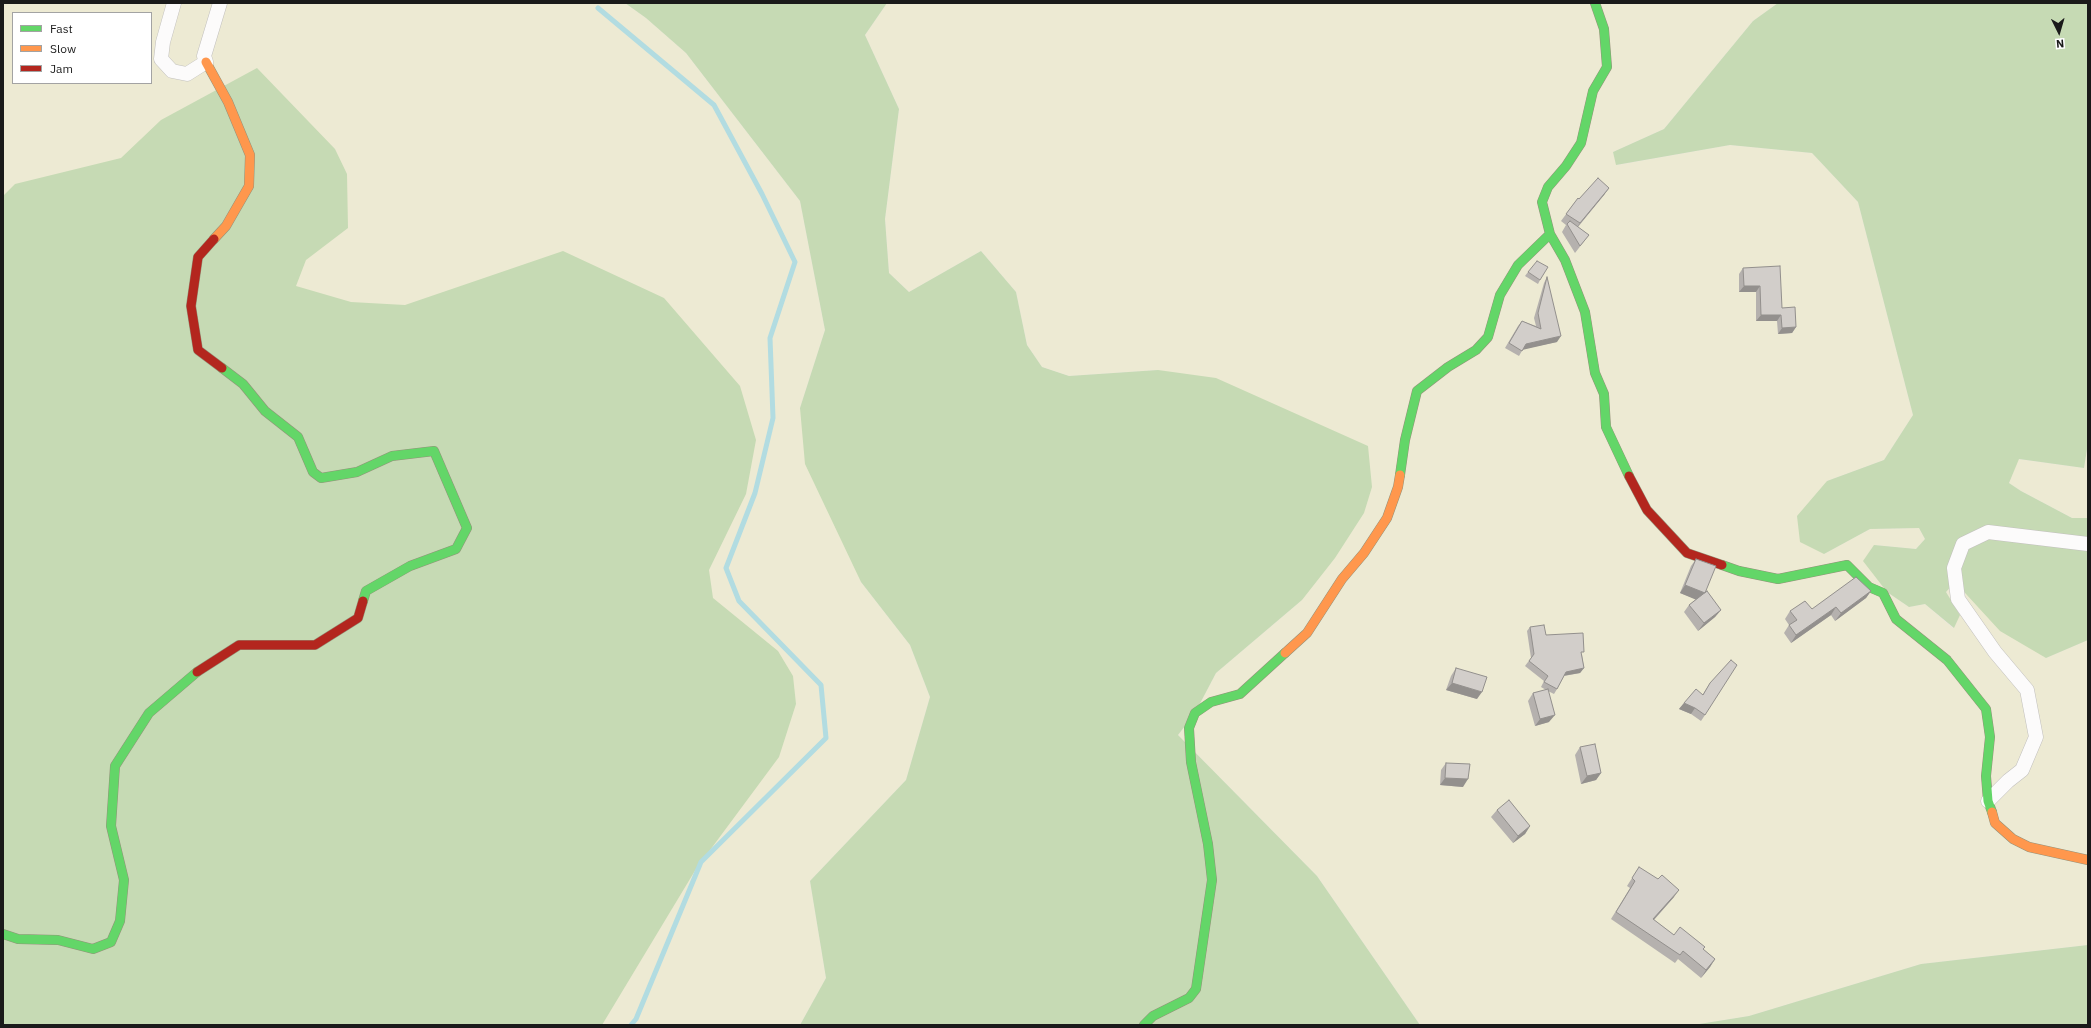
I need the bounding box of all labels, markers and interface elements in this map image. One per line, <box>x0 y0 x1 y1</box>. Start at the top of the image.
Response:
legend <box>12 12 152 84</box>
north arrow <box>2039 12 2079 52</box>
text: Fast <box>50 21 73 36</box>
text: N <box>2055 37 2065 51</box>
text: Slow <box>50 41 76 56</box>
text: Jam <box>50 61 73 76</box>

